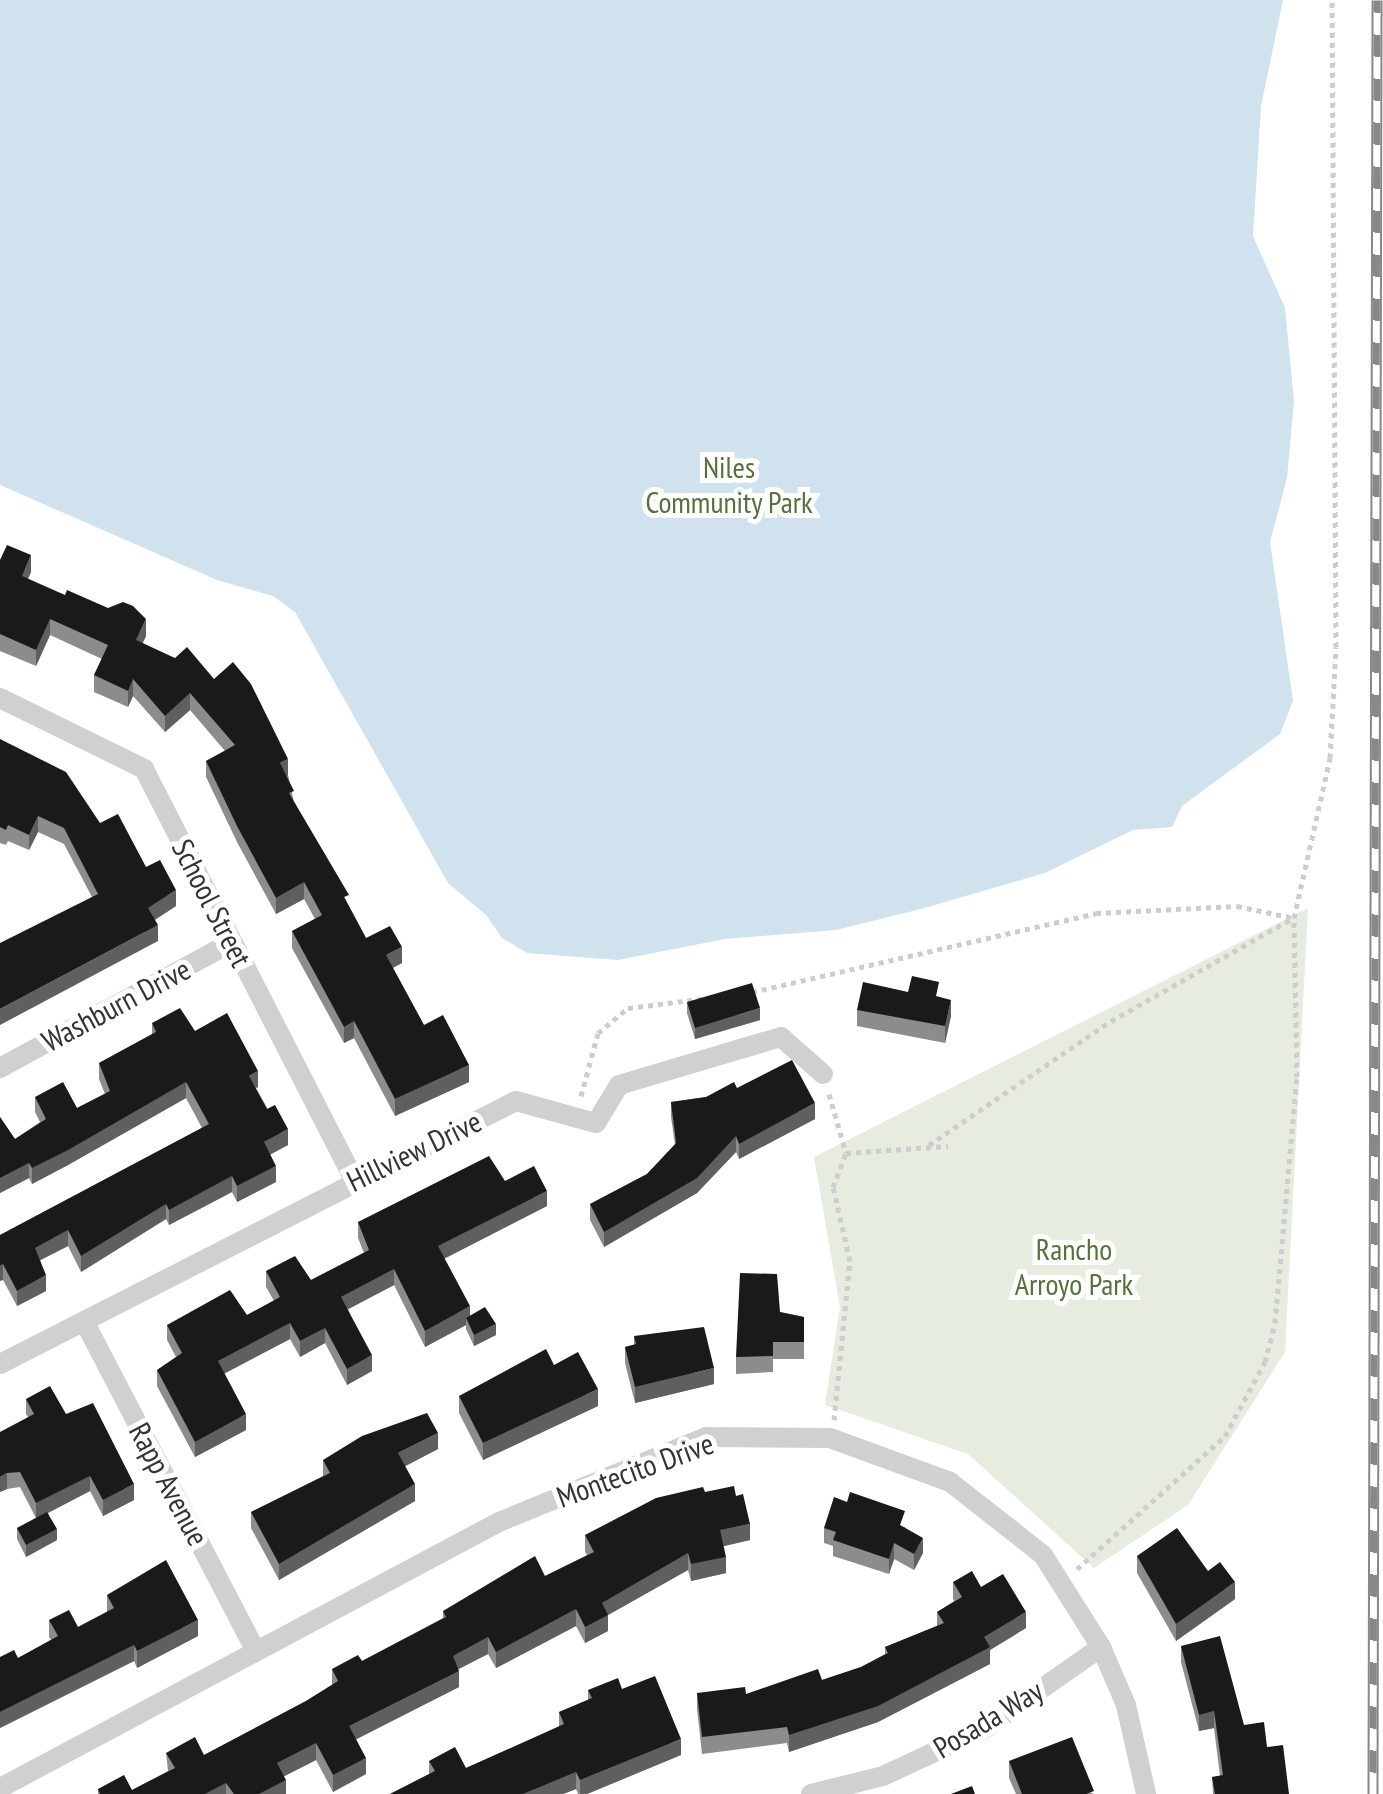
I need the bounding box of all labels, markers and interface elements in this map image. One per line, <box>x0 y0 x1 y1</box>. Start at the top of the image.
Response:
park label: Niles Community Park <box>645 449 813 520</box>
street label: School Street <box>165 833 259 973</box>
street label: Washburn Drive <box>36 951 196 1059</box>
street label: Hillview Drive <box>341 1103 487 1199</box>
park label: Rancho Arroyo Park <box>1015 1231 1133 1302</box>
street label: Rapp Avenue <box>121 1416 217 1552</box>
street label: Montecito Drive <box>552 1425 718 1515</box>
street label: Posada Way <box>927 1672 1049 1766</box>

